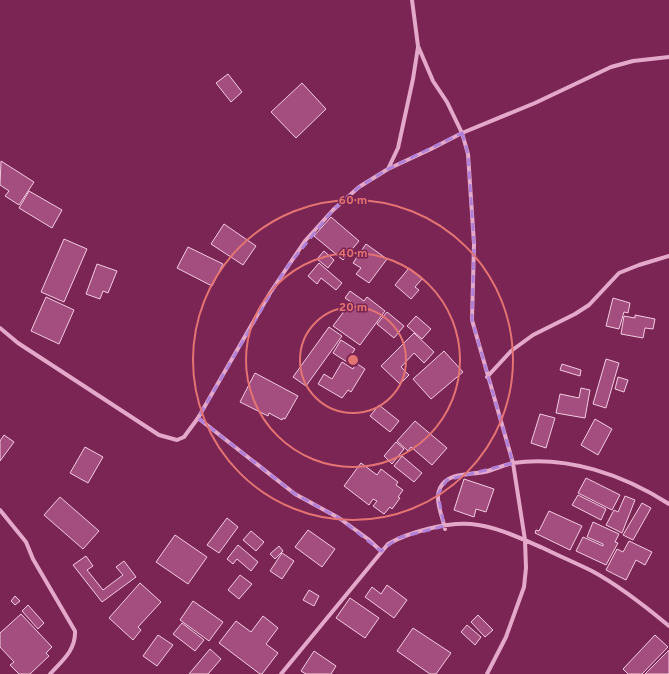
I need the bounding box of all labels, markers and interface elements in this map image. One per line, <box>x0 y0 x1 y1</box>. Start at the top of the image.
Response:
text: 60 m <box>339 193 367 209</box>
text: 40 m <box>338 246 368 262</box>
text: 20 m <box>339 300 367 316</box>
centre of rings <box>346 353 360 367</box>

